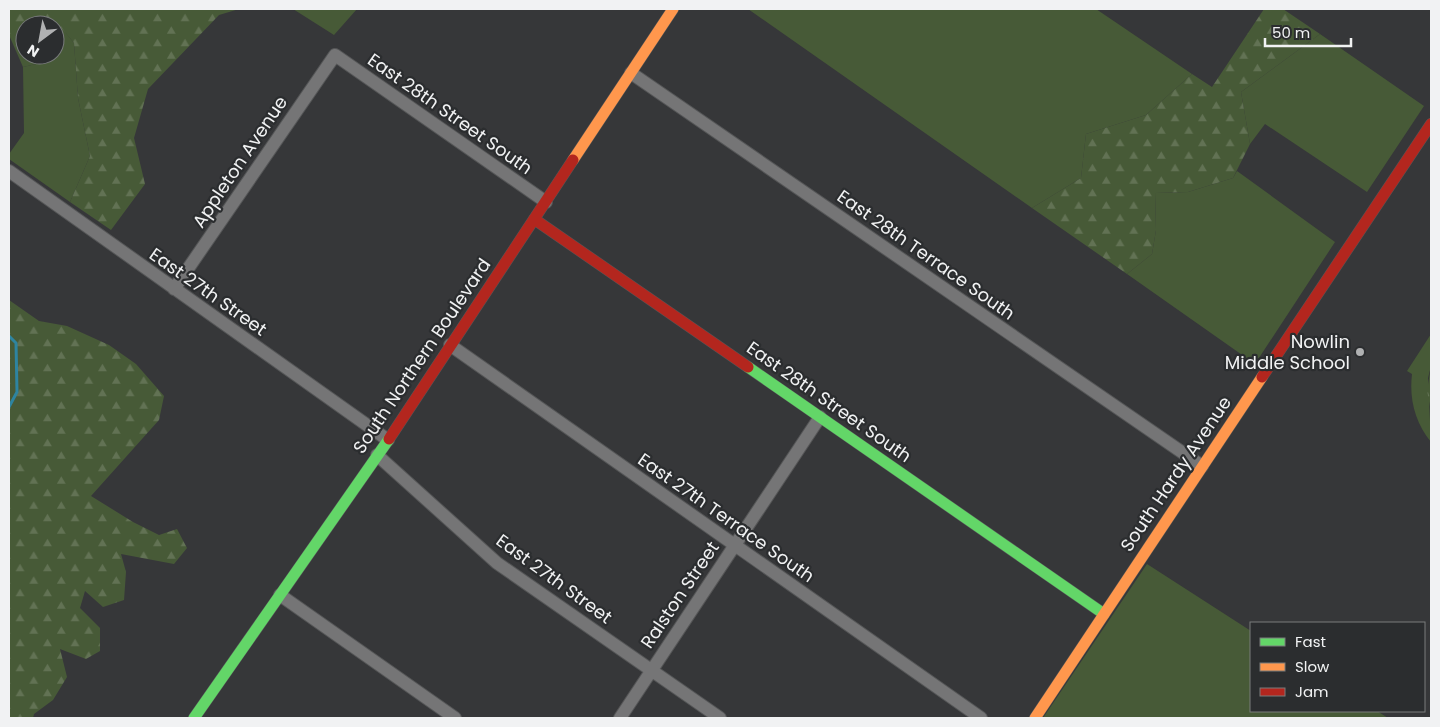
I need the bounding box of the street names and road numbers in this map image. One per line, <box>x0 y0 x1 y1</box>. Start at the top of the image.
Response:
street label: East 28th Street South <box>363 47 538 180</box>
street label: Appleton Avenue <box>186 91 293 233</box>
street label: East 28th Terrace South <box>832 184 1020 326</box>
street label: East 27th Street <box>145 242 272 341</box>
street label: South Northern Boulevard <box>347 253 496 458</box>
street label: East 28th Street South <box>742 335 917 468</box>
street label: South Hardy Avenue <box>1114 391 1237 556</box>
street label: East 27th Terrace South <box>633 447 820 588</box>
street label: East 27th Street <box>491 528 617 629</box>
street label: Ralston Street <box>635 536 725 653</box>

